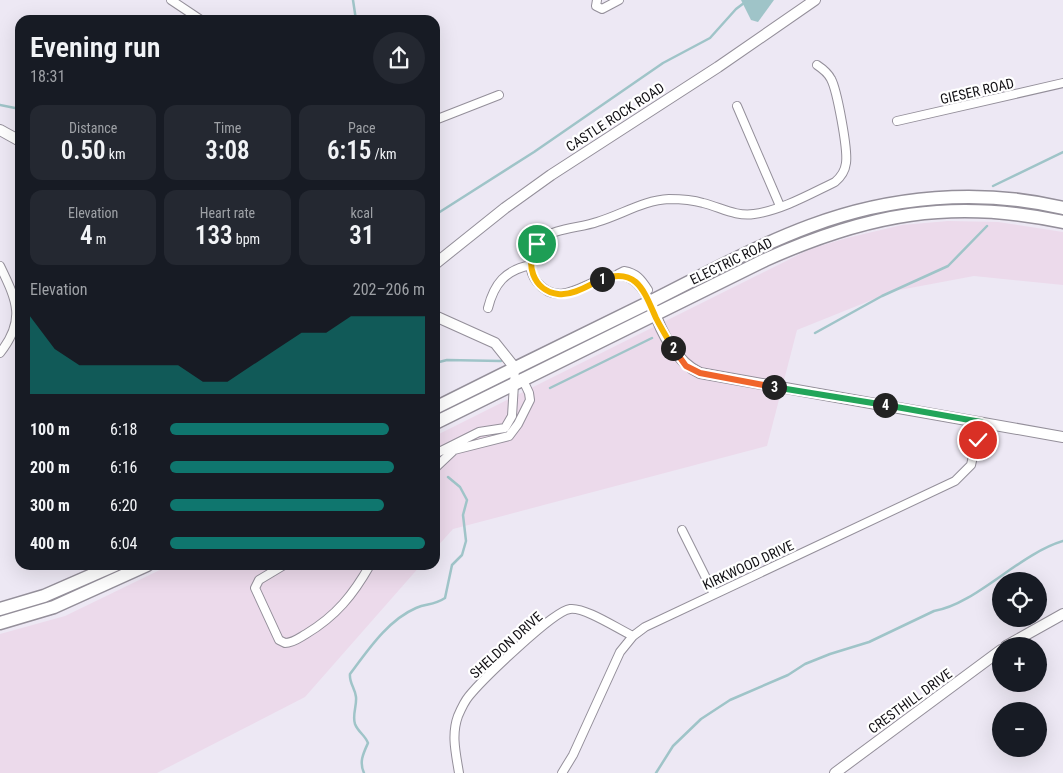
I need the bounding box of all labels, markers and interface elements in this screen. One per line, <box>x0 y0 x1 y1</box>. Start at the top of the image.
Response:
text: Evening run <box>30 31 160 64</box>
button: share <box>373 32 425 84</box>
text: 18:31 <box>30 67 65 86</box>
street label: GIESER ROAD <box>938 75 1016 107</box>
street label: CASTLE ROCK ROAD <box>563 79 667 155</box>
text: Distance <box>69 120 117 136</box>
text: Time <box>214 120 241 136</box>
text: Pace <box>348 120 376 136</box>
text: 0.50 <box>61 136 106 165</box>
text: 3:08 <box>205 136 250 165</box>
text: 6:15 <box>327 136 371 165</box>
text: km <box>106 146 126 162</box>
text: /km <box>371 146 397 162</box>
text: Elevation <box>68 205 118 221</box>
text: Heart rate <box>200 205 255 221</box>
text: kcal <box>351 205 373 221</box>
text: 4 <box>80 221 93 250</box>
text: 133 <box>195 221 233 250</box>
text: 31 <box>349 221 374 250</box>
pin <box>516 223 558 265</box>
icon: arrive <box>523 230 551 258</box>
text: m <box>93 231 106 247</box>
text: bpm <box>233 231 260 247</box>
street label: ELECTRIC ROAD <box>687 234 775 288</box>
pin: 1 <box>590 266 614 292</box>
text: 1 <box>599 271 606 287</box>
text: Elevation <box>30 280 88 299</box>
text: 202–206 m <box>353 280 425 299</box>
pin: 2 <box>660 336 686 360</box>
text: 2 <box>670 340 677 356</box>
pin: 3 <box>762 374 786 400</box>
text: 3 <box>771 379 778 395</box>
pin: 4 <box>872 392 898 418</box>
text: 4 <box>882 397 889 413</box>
pin <box>957 419 999 461</box>
text: 100 m <box>30 420 70 439</box>
text: 6:18 <box>110 420 137 439</box>
icon: check <box>964 426 992 454</box>
text: 200 m <box>30 458 70 477</box>
text: 6:16 <box>110 458 137 477</box>
text: 300 m <box>30 496 70 515</box>
text: 6:20 <box>110 496 137 515</box>
text: 400 m <box>30 534 70 553</box>
text: 6:04 <box>110 534 137 553</box>
street label: KIRKWOOD DRIVE <box>700 537 796 593</box>
map controls <box>992 572 1047 757</box>
button: locate <box>992 572 1047 627</box>
street label: SHELDON DRIVE <box>467 608 545 682</box>
button: + <box>992 637 1047 692</box>
street label: CRESTHILL DRIVE <box>865 665 955 737</box>
button: − <box>992 702 1047 757</box>

